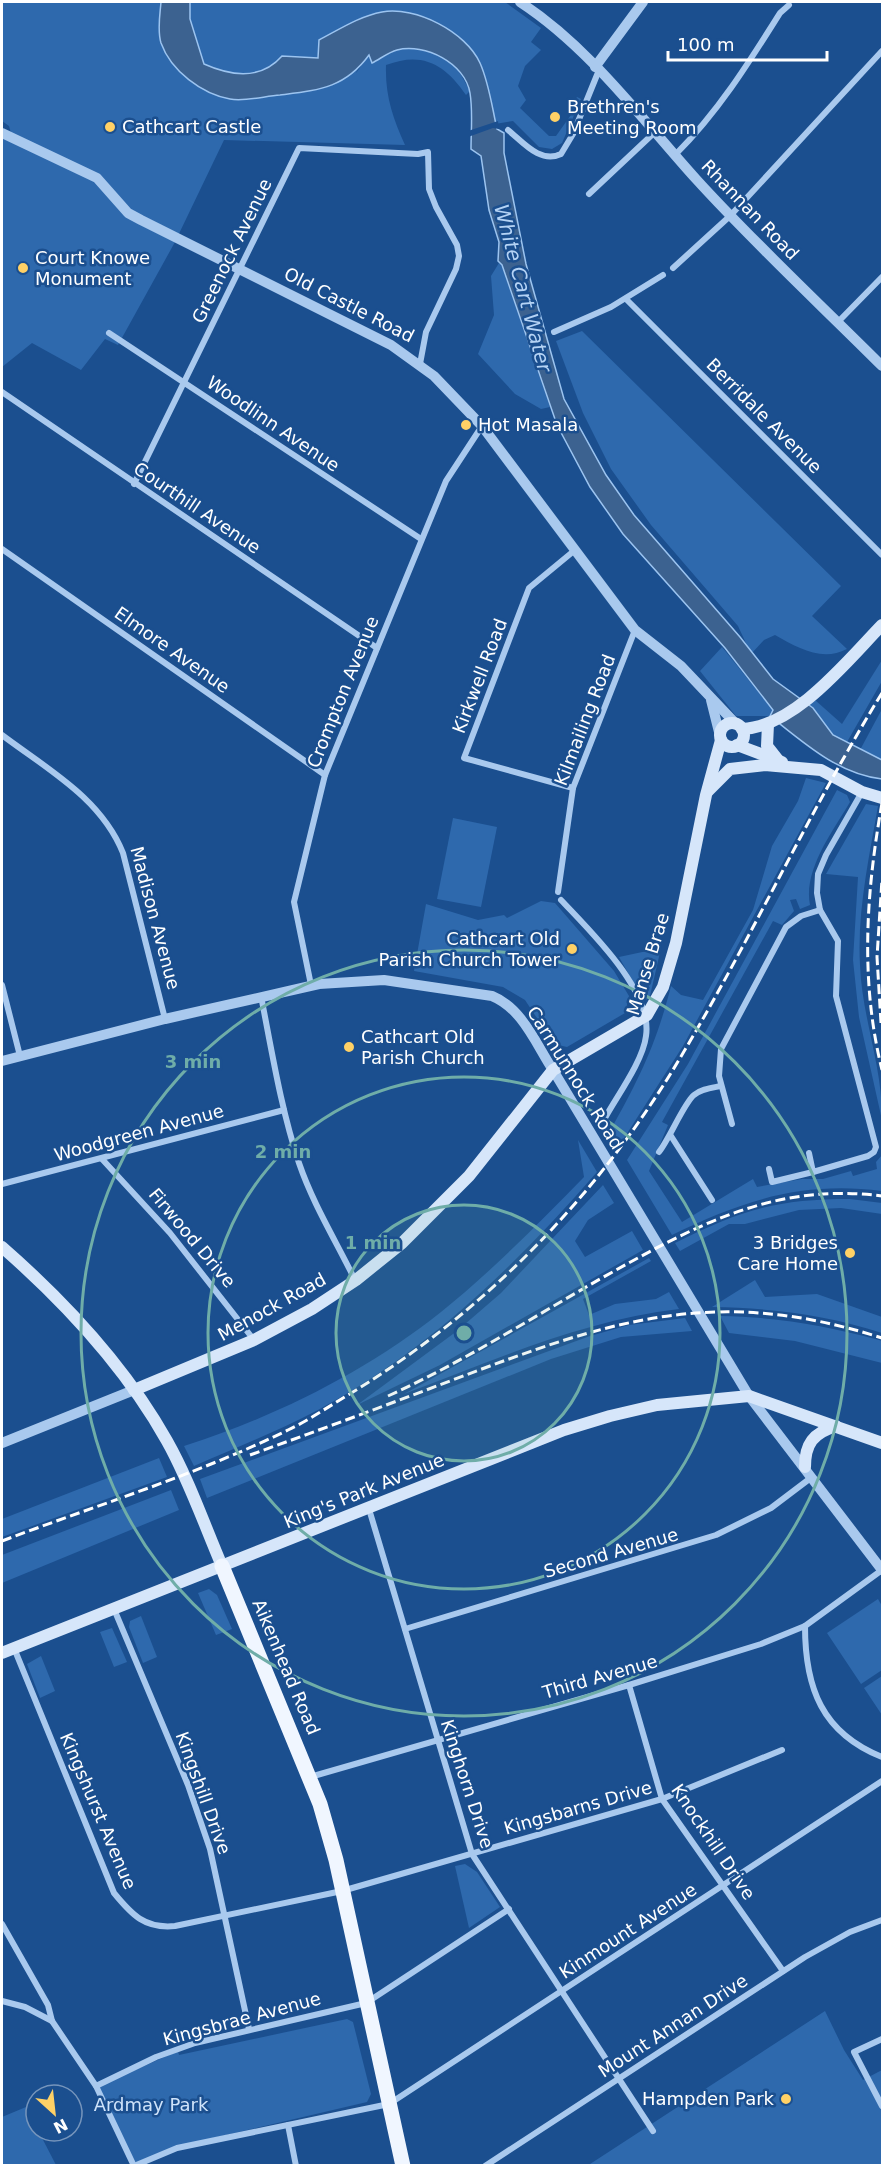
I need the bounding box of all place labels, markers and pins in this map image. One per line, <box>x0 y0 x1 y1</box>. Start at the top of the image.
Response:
place label: Brethren's Meeting Room <box>567 96 697 138</box>
marker: Brethren's Meeting Room <box>548 110 562 124</box>
place label: Cathcart Castle <box>122 116 261 137</box>
marker: Cathcart Castle <box>103 120 117 134</box>
place label: Court Knowe Monument <box>35 247 150 289</box>
marker: Court Knowe Monument <box>16 261 30 275</box>
place label: Hot Masala <box>478 414 578 435</box>
marker: Hot Masala <box>459 418 473 432</box>
place label: Cathcart Old Parish Church Tower <box>378 928 561 970</box>
marker: Cathcart Old Parish Church Tower <box>565 942 579 956</box>
place label: Cathcart Old Parish Church <box>361 1026 485 1068</box>
marker: Cathcart Old Parish Church <box>342 1040 356 1054</box>
place label: 3 Bridges Care Home <box>737 1232 838 1274</box>
marker: 3 Bridges Care Home <box>843 1246 857 1260</box>
centre of rings <box>454 1323 474 1343</box>
place label: Hampden Park <box>642 2088 775 2109</box>
marker: Hampden Park <box>779 2092 793 2106</box>

